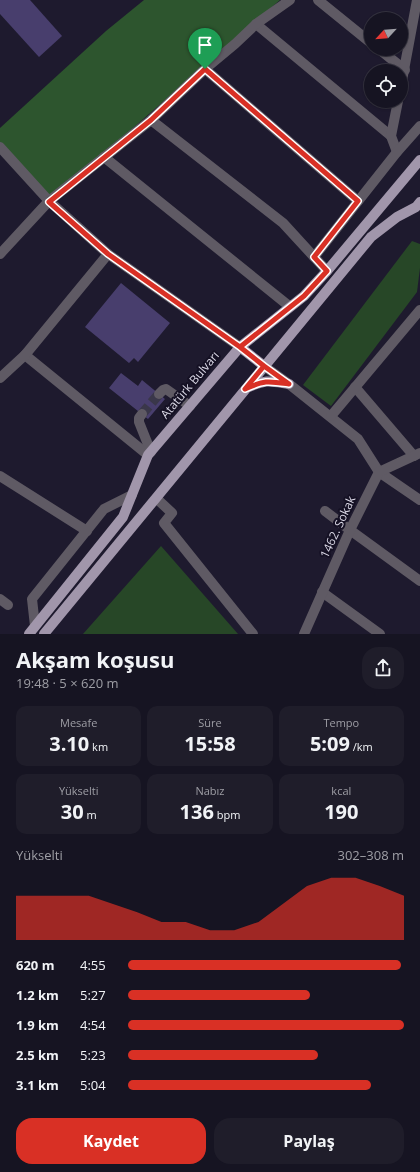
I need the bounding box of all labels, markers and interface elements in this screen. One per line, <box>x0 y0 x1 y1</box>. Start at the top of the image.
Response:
north arrow <box>364 12 408 56</box>
map controls <box>364 12 408 108</box>
pin <box>188 28 222 69</box>
icon: arrive <box>194 34 216 56</box>
button: locate <box>364 64 408 108</box>
street label: Atatürk Bulvarı <box>156 347 223 422</box>
street label: 1462. Sokak <box>316 492 360 561</box>
text: Akşam koşusu <box>16 644 174 674</box>
button: share <box>362 647 404 689</box>
text: 19:48 · 5 × 620 m <box>16 674 119 692</box>
text: Mesafe <box>60 715 97 730</box>
text: Süre <box>198 715 222 730</box>
text: Tempo <box>323 715 359 730</box>
text: 3.10 <box>49 730 89 757</box>
text: 15:58 <box>184 730 236 757</box>
text: 5:09 <box>310 730 350 757</box>
text: km <box>89 739 108 754</box>
text: /km <box>350 739 373 754</box>
text: Yükselti <box>59 783 98 798</box>
text: Nabız <box>195 783 225 798</box>
text: kcal <box>331 783 351 798</box>
text: 30 <box>61 798 84 825</box>
text: 136 <box>180 798 214 825</box>
text: 190 <box>324 798 358 825</box>
text: m <box>84 807 97 822</box>
text: bpm <box>214 807 240 822</box>
text: Yükselti <box>16 846 63 864</box>
text: 302–308 m <box>337 846 404 864</box>
text: 620 m <box>16 956 54 974</box>
text: 4:55 <box>80 956 106 974</box>
text: 1.2 km <box>16 986 59 1004</box>
text: 5:27 <box>80 986 106 1004</box>
text: 1.9 km <box>16 1016 59 1034</box>
text: 4:54 <box>80 1016 106 1034</box>
text: 2.5 km <box>16 1046 59 1064</box>
text: 5:23 <box>80 1046 106 1064</box>
text: 3.1 km <box>16 1076 59 1094</box>
text: 5:04 <box>80 1076 106 1094</box>
button: Kaydet <box>16 1118 206 1164</box>
button: Paylaş <box>214 1118 404 1164</box>

